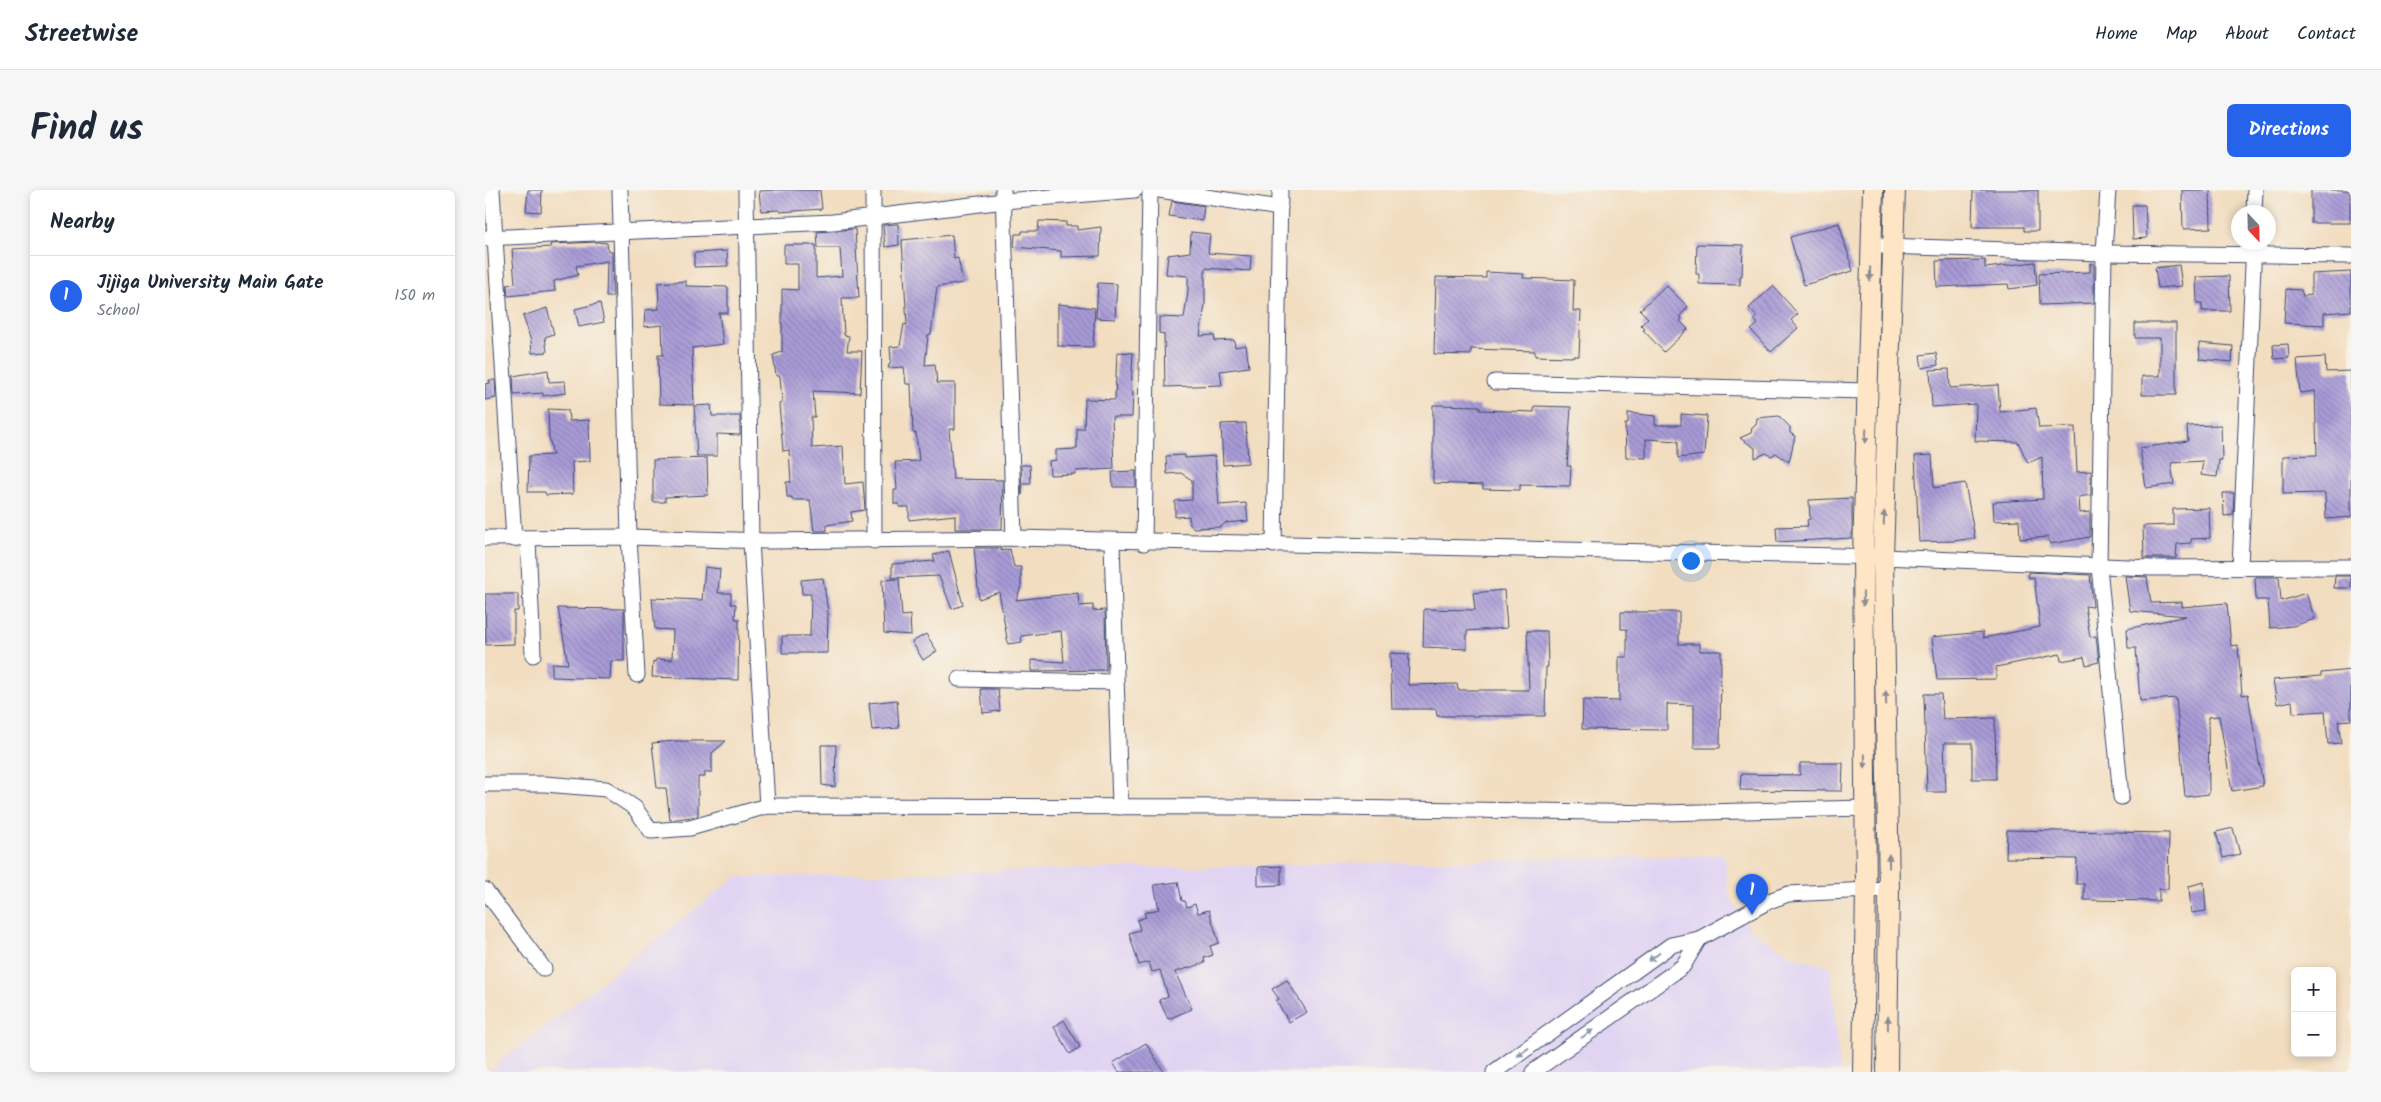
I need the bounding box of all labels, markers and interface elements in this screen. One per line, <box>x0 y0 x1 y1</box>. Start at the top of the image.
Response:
text: Streetwise <box>25 15 138 54</box>
text: Home <box>2095 20 2138 49</box>
text: Map <box>2166 20 2197 49</box>
text: About <box>2225 20 2269 49</box>
text: Contact <box>2297 20 2356 49</box>
text: Find us <box>30 102 143 158</box>
button: Directions <box>2227 104 2351 157</box>
north arrow <box>2231 205 2276 250</box>
text: Nearby <box>50 206 115 239</box>
one-way arrow <box>1866 266 1874 282</box>
text: Jijiga University Main Gate <box>97 268 323 298</box>
text: 1 <box>64 283 68 308</box>
text: 150 m <box>394 283 435 308</box>
text: School <box>97 298 140 323</box>
one-way arrow <box>1862 428 1870 444</box>
one-way arrow <box>1880 510 1888 526</box>
your location <box>1678 548 1704 574</box>
one-way arrow <box>1859 591 1867 607</box>
one-way arrow <box>1881 690 1889 706</box>
one-way arrow <box>1861 753 1869 769</box>
one-way arrow <box>1885 853 1893 869</box>
pin: 1 <box>1736 874 1768 915</box>
one-way arrow <box>1648 952 1661 962</box>
map controls <box>2291 967 2336 1057</box>
button: + <box>2291 967 2336 1012</box>
button: − <box>2291 1012 2336 1057</box>
one-way arrow <box>1884 1015 1892 1031</box>
one-way arrow <box>1580 1029 1594 1039</box>
one-way arrow <box>1516 1046 1529 1056</box>

